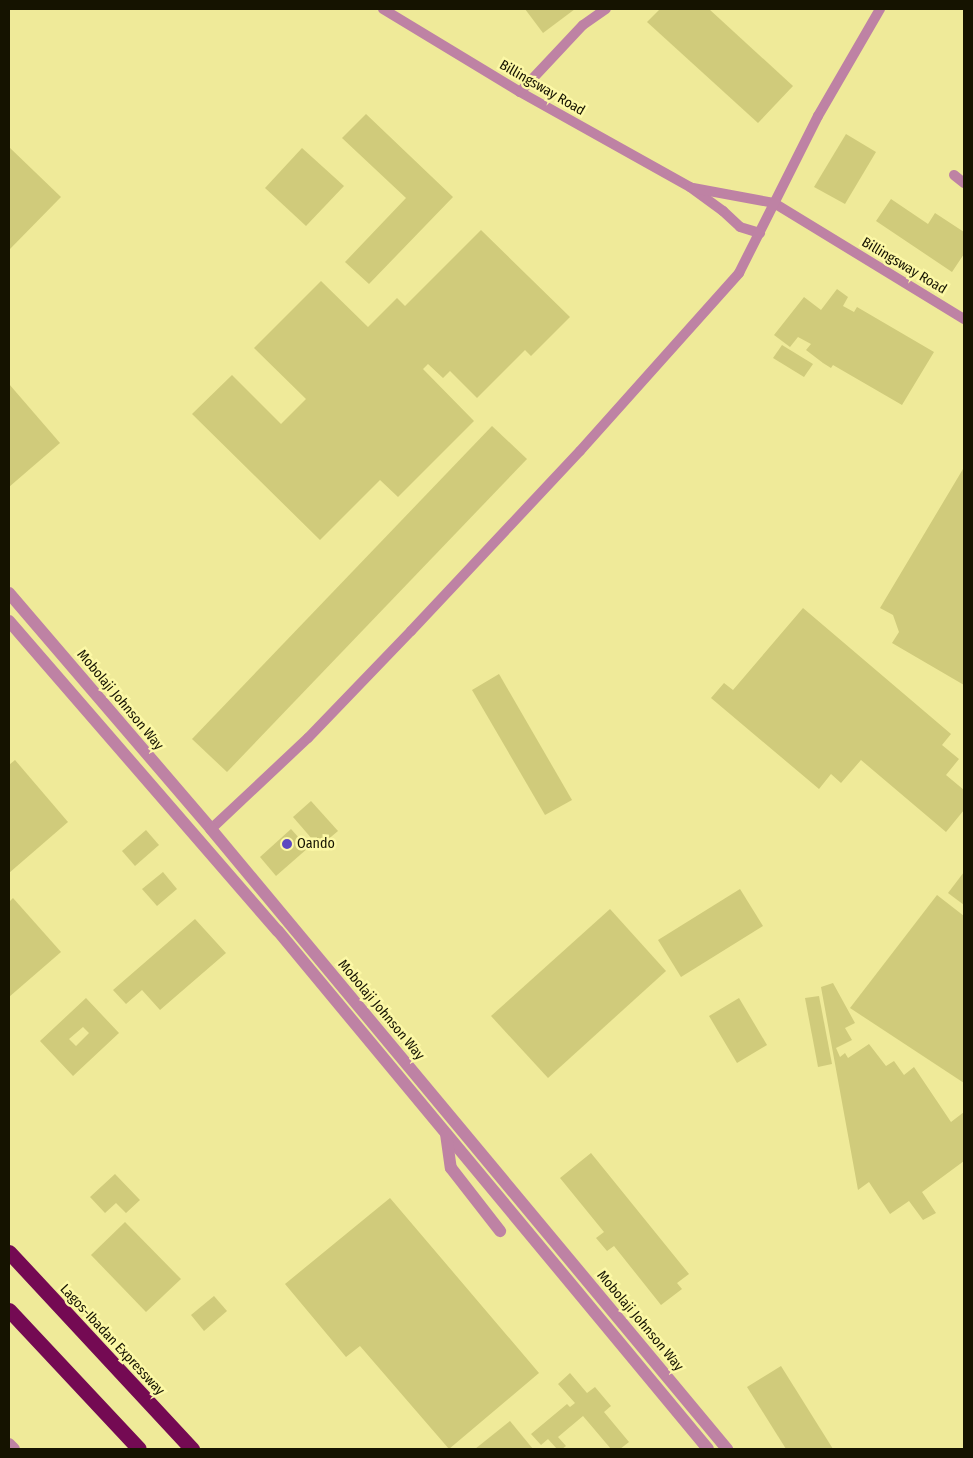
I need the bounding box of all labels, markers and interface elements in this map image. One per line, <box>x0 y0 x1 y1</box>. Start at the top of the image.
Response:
street label: Billingsway Road <box>496 57 588 119</box>
street label: Billingsway Road <box>859 234 949 298</box>
street label: Mobolaji Johnson Way <box>73 646 167 754</box>
place label: Oando <box>297 836 335 852</box>
marker: Oando <box>281 838 293 850</box>
street label: Mobolaji Johnson Way <box>334 956 428 1064</box>
street label: Mobolaji Johnson Way <box>593 1267 687 1375</box>
street label: Lagos-Ibadan Expressway <box>56 1281 168 1399</box>

